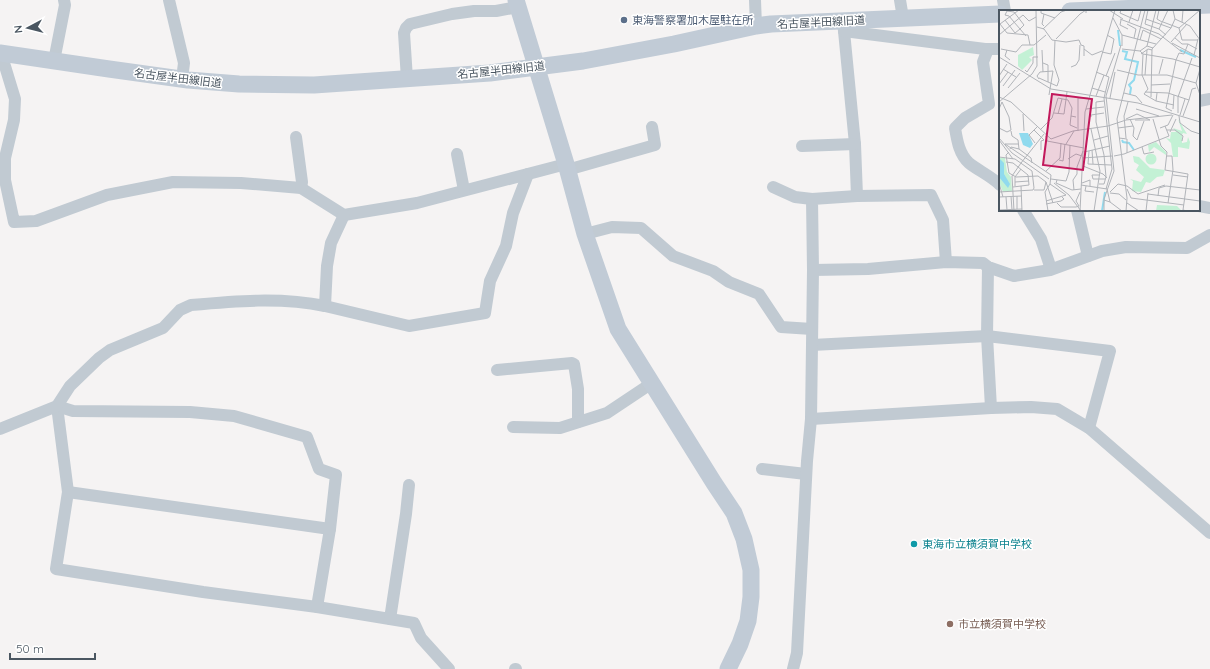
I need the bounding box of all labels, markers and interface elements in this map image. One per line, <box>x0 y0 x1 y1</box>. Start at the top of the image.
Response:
north arrow <box>8 8 48 48</box>
inset map <box>999 10 1200 211</box>
place label: 東海警察署加木屋駐在所 <box>632 13 754 27</box>
street label: 名古屋半田線旧道 <box>777 13 865 31</box>
marker: 東海警察署加木屋駐在所 <box>619 15 629 25</box>
text: N <box>11 24 26 34</box>
street label: 名古屋半田線旧道 <box>457 58 545 82</box>
street label: 名古屋半田線旧道 <box>133 66 223 90</box>
place label: 東海市立横須賀中学校 <box>922 537 1032 551</box>
marker: 東海市立横須賀中学校 <box>909 539 919 549</box>
place label: 市立横須賀中学校 <box>958 617 1046 631</box>
marker: 市立横須賀中学校 <box>945 619 955 629</box>
scale bar <box>10 635 95 661</box>
text: 50 m <box>16 641 44 656</box>

